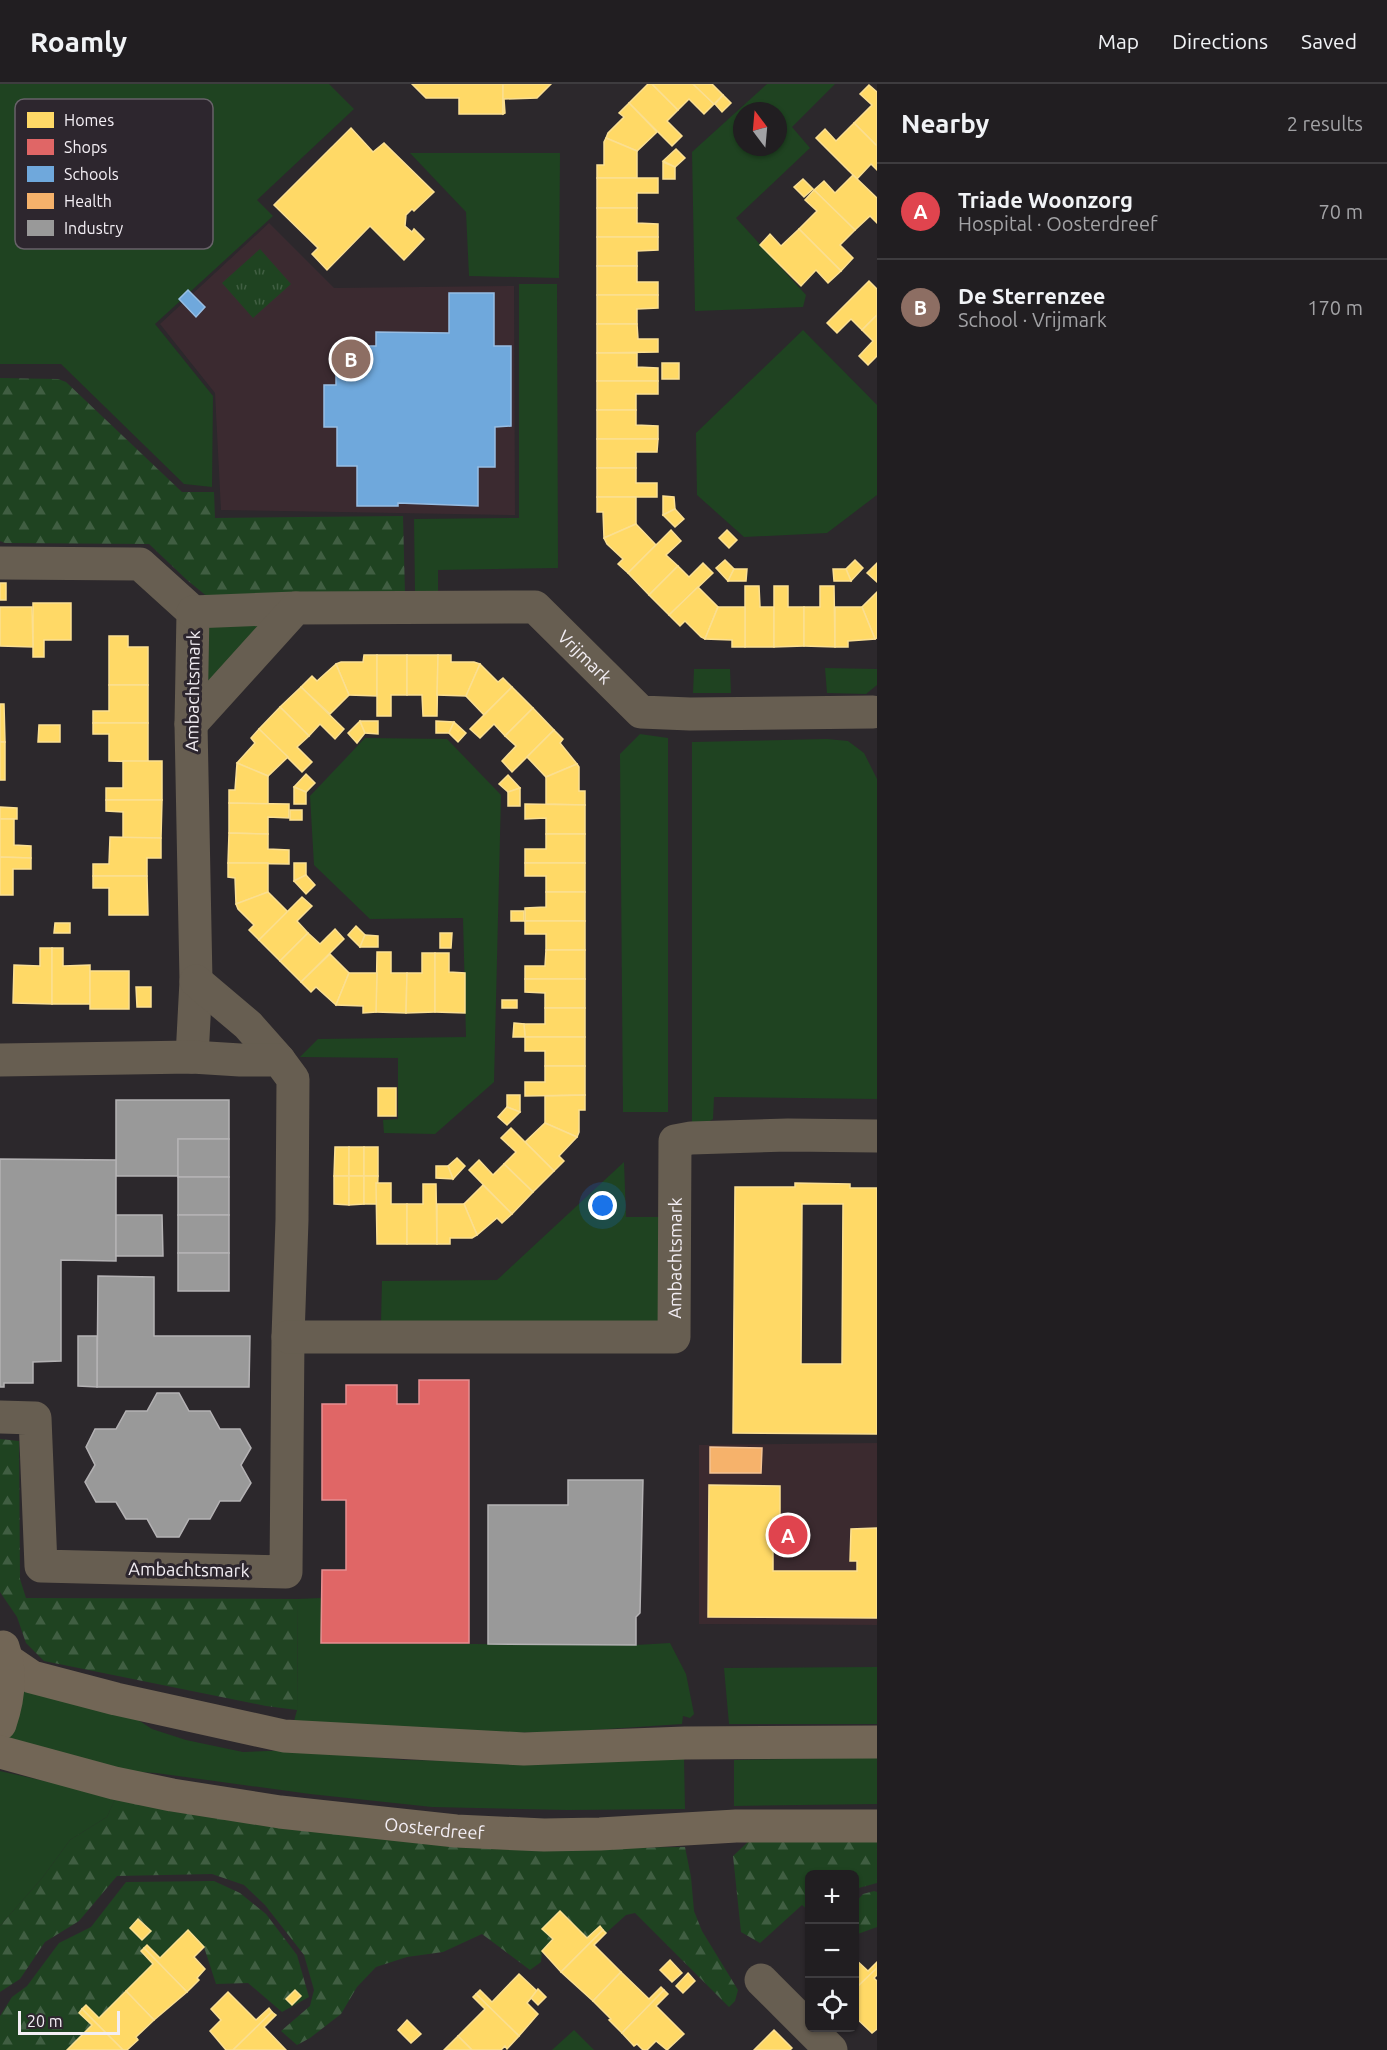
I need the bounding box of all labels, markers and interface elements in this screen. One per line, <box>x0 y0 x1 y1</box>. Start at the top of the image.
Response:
text: Roamly <box>30 26 127 57</box>
text: Map <box>1098 29 1139 53</box>
text: Directions <box>1172 29 1268 53</box>
text: Saved <box>1301 29 1357 53</box>
legend <box>15 99 213 249</box>
north arrow <box>733 102 787 156</box>
text: Nearby <box>901 109 989 138</box>
text: Homes <box>64 111 114 129</box>
text: 2 results <box>1287 112 1363 135</box>
text: Shops <box>64 138 107 156</box>
text: Schools <box>64 165 119 183</box>
text: Triade Woonzorg <box>958 187 1133 212</box>
text: Health <box>64 192 112 210</box>
text: A <box>913 200 928 223</box>
text: 70 m <box>1319 200 1363 223</box>
text: Hospital · Oosterdreef <box>958 212 1158 235</box>
text: Industry <box>64 219 123 237</box>
text: De Sterrenzee <box>958 283 1106 308</box>
text: B <box>914 296 927 319</box>
text: 170 m <box>1307 296 1363 319</box>
text: School · Vrijmark <box>958 308 1107 331</box>
pin: B <box>332 336 370 382</box>
street label: Vrijmark <box>554 626 616 687</box>
street label: Ambachtsmark <box>181 630 203 752</box>
your location <box>588 1191 617 1220</box>
street label: Ambachtsmark <box>664 1197 685 1319</box>
pin: A <box>768 1512 808 1558</box>
street label: Ambachtsmark <box>128 1558 250 1580</box>
street label: Oosterdreef <box>384 1813 485 1842</box>
map controls <box>805 1870 859 2032</box>
button: + <box>805 1870 859 1924</box>
button: − <box>805 1924 859 1978</box>
button: locate <box>805 1978 859 2032</box>
scale bar <box>18 2008 120 2036</box>
text: 20 m <box>27 2012 63 2030</box>

